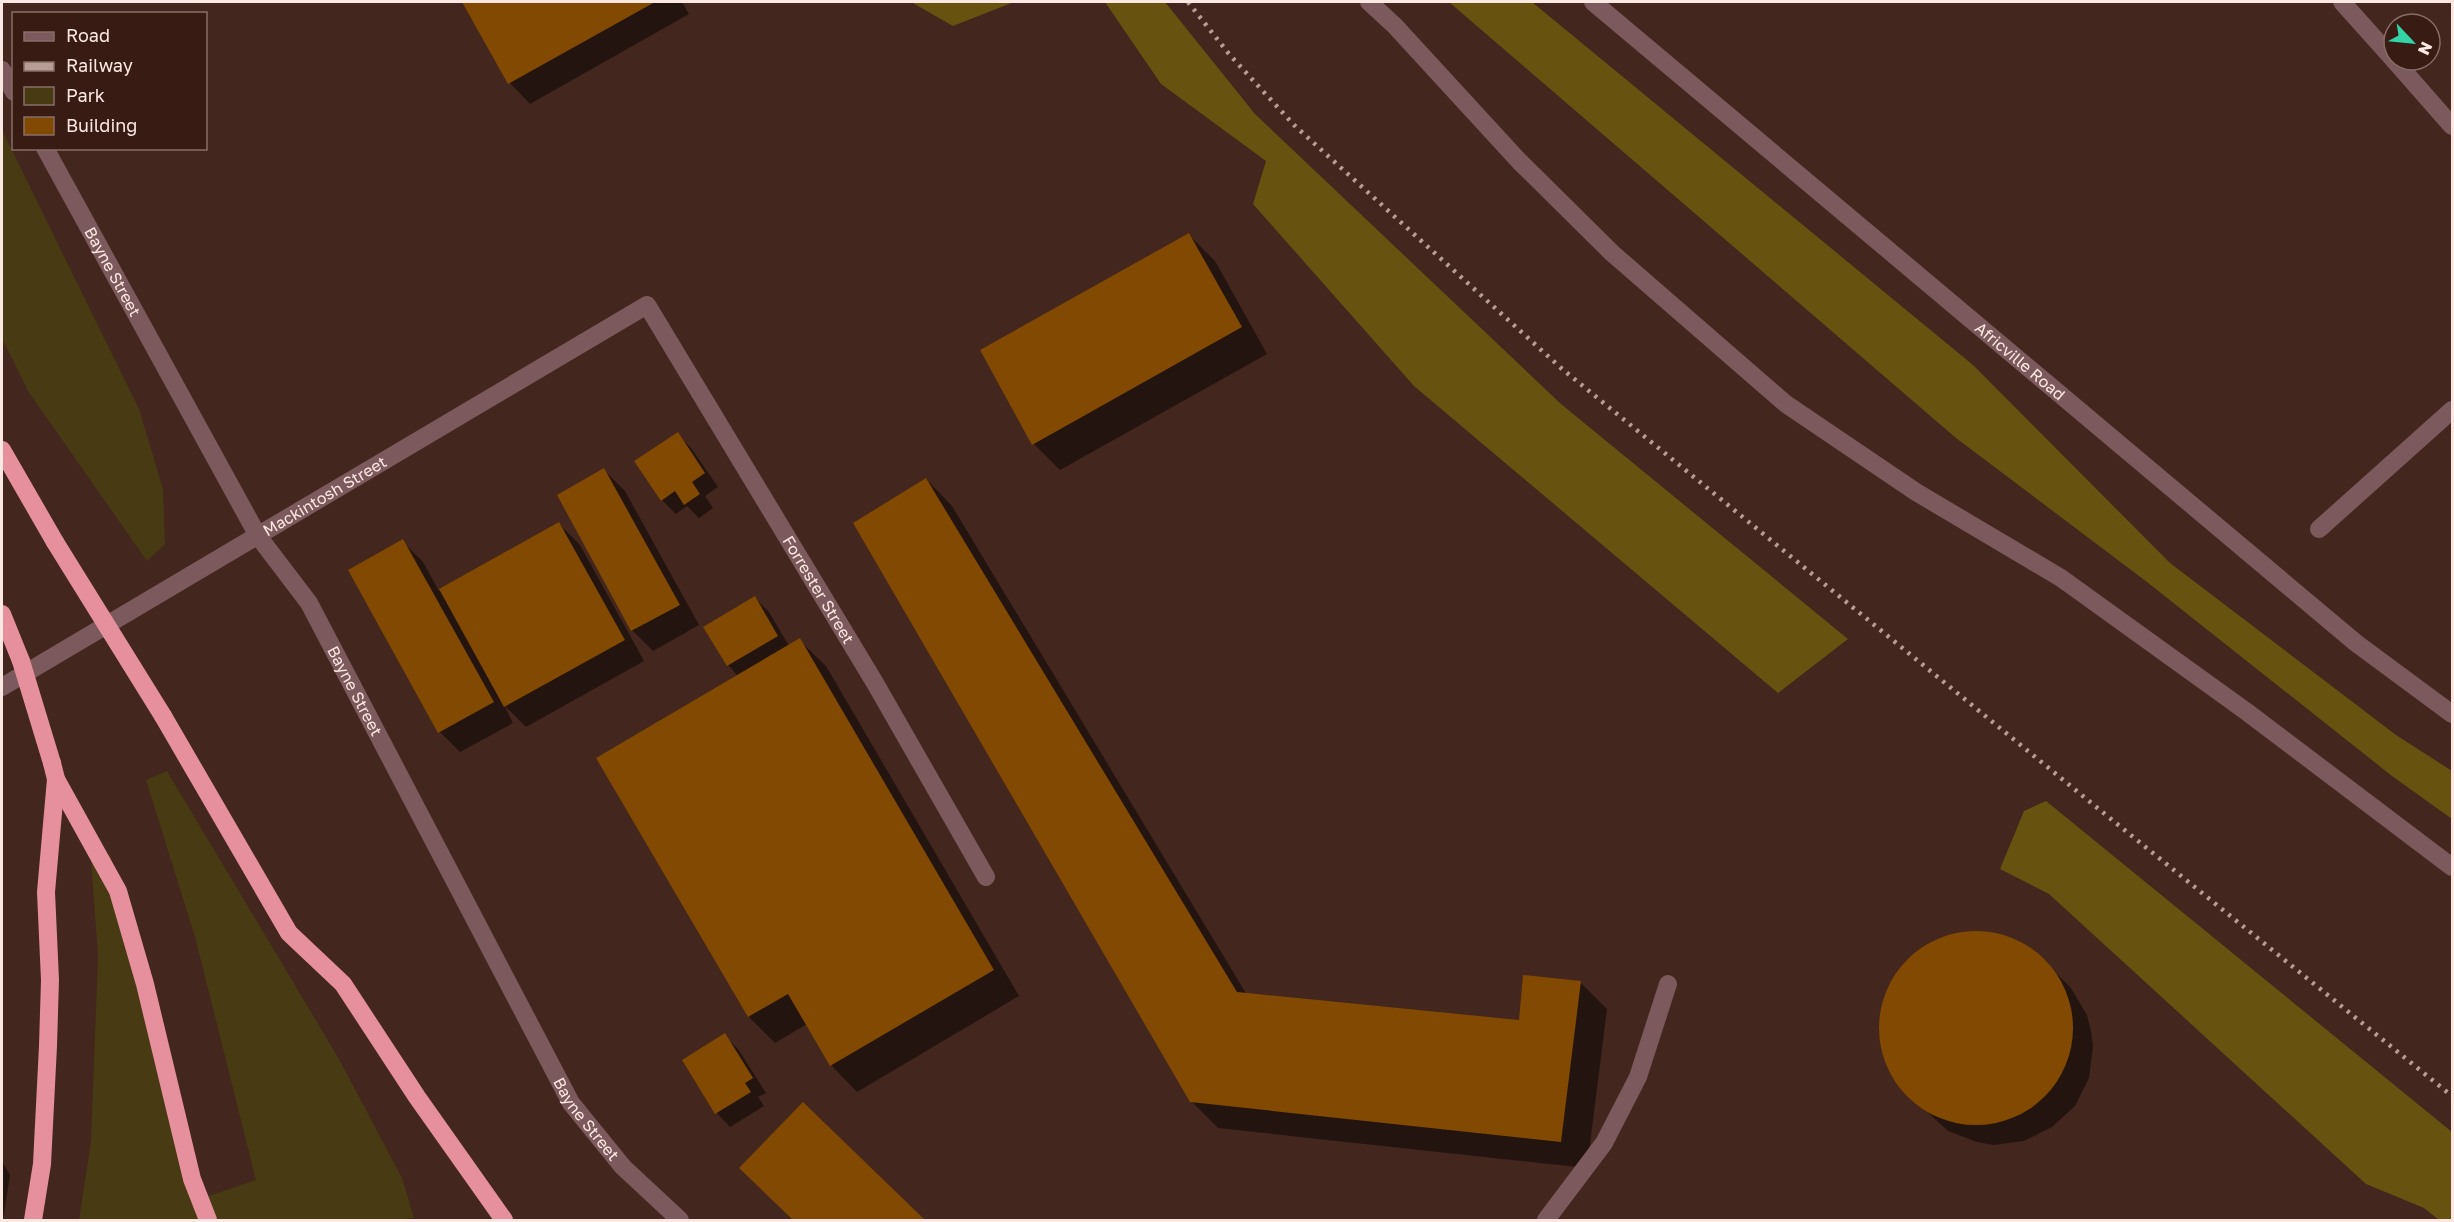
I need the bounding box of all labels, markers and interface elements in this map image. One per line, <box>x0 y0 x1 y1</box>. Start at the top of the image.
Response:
legend <box>12 12 207 150</box>
north arrow <box>2382 12 2442 72</box>
text: Road <box>66 24 110 46</box>
text: N <box>2414 39 2437 58</box>
text: Railway <box>66 54 133 76</box>
text: Park <box>66 84 105 106</box>
text: Building <box>66 114 137 136</box>
street label: Bayne Street <box>80 223 145 320</box>
street label: Africville Road <box>1971 318 2069 404</box>
street label: Mackintosh Street <box>259 452 390 540</box>
street label: Forrester Street <box>778 532 859 647</box>
street label: Bayne Street <box>323 642 387 739</box>
street label: Bayne Street <box>549 1074 624 1165</box>

